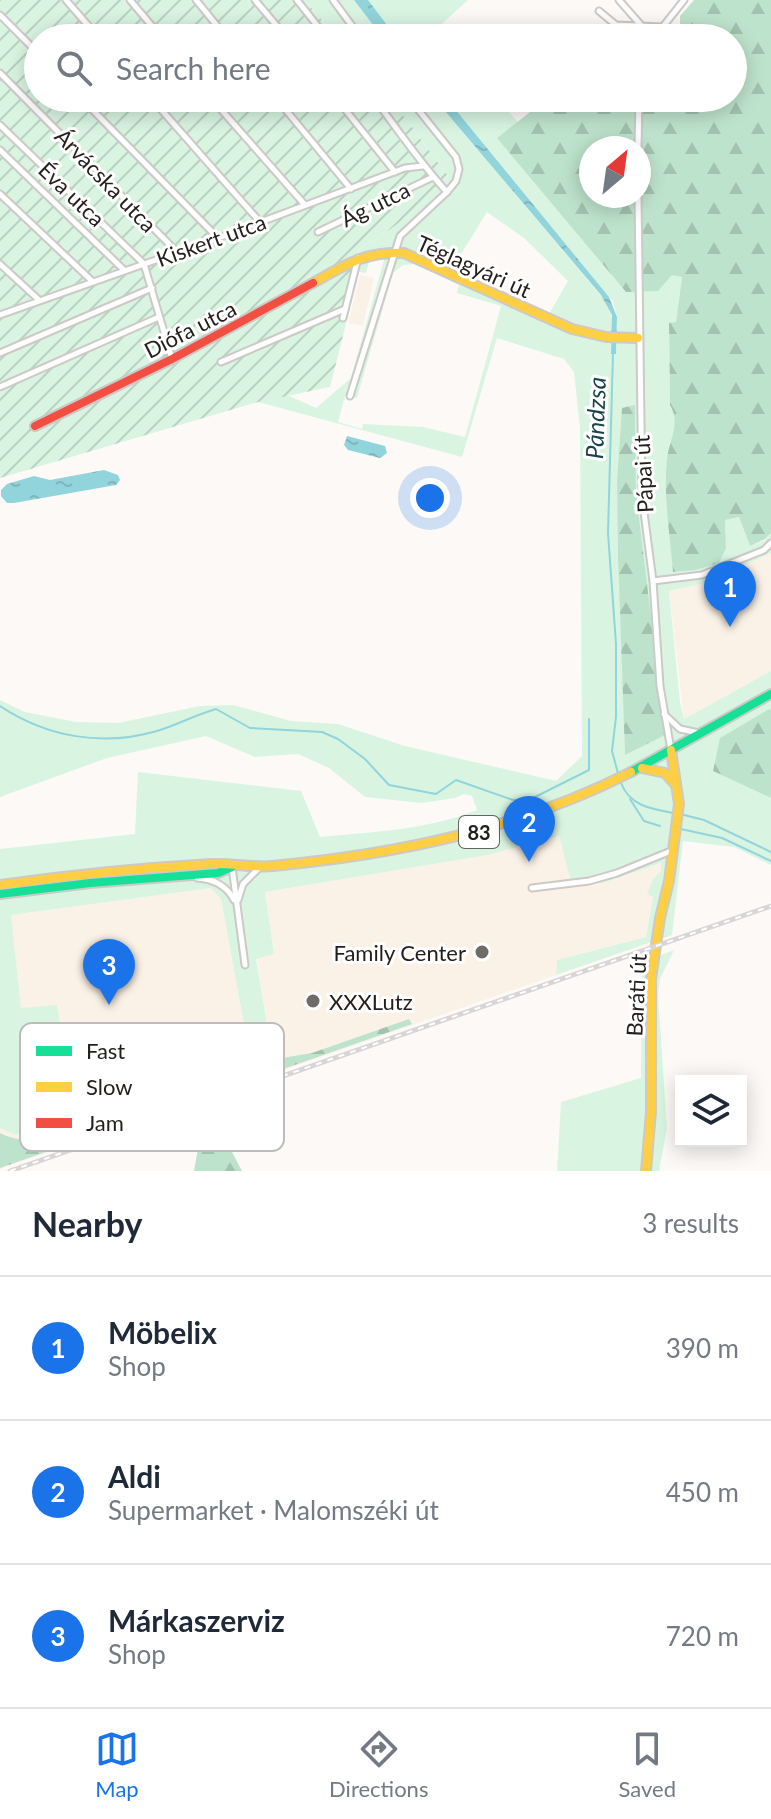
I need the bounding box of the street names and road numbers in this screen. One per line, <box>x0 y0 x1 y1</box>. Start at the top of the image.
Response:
street label: Árvácska utca <box>50 122 162 238</box>
street label: Éva utca <box>33 156 111 232</box>
street label: Ág utca <box>336 176 414 232</box>
street label: Kiskert utca <box>153 208 269 272</box>
street label: Téglagyári út <box>413 229 535 303</box>
street label: Diófa utca <box>139 294 241 364</box>
street label: Pápai út <box>627 434 659 514</box>
road number: 83 <box>459 816 499 848</box>
street label: Baráti út <box>620 953 652 1037</box>

